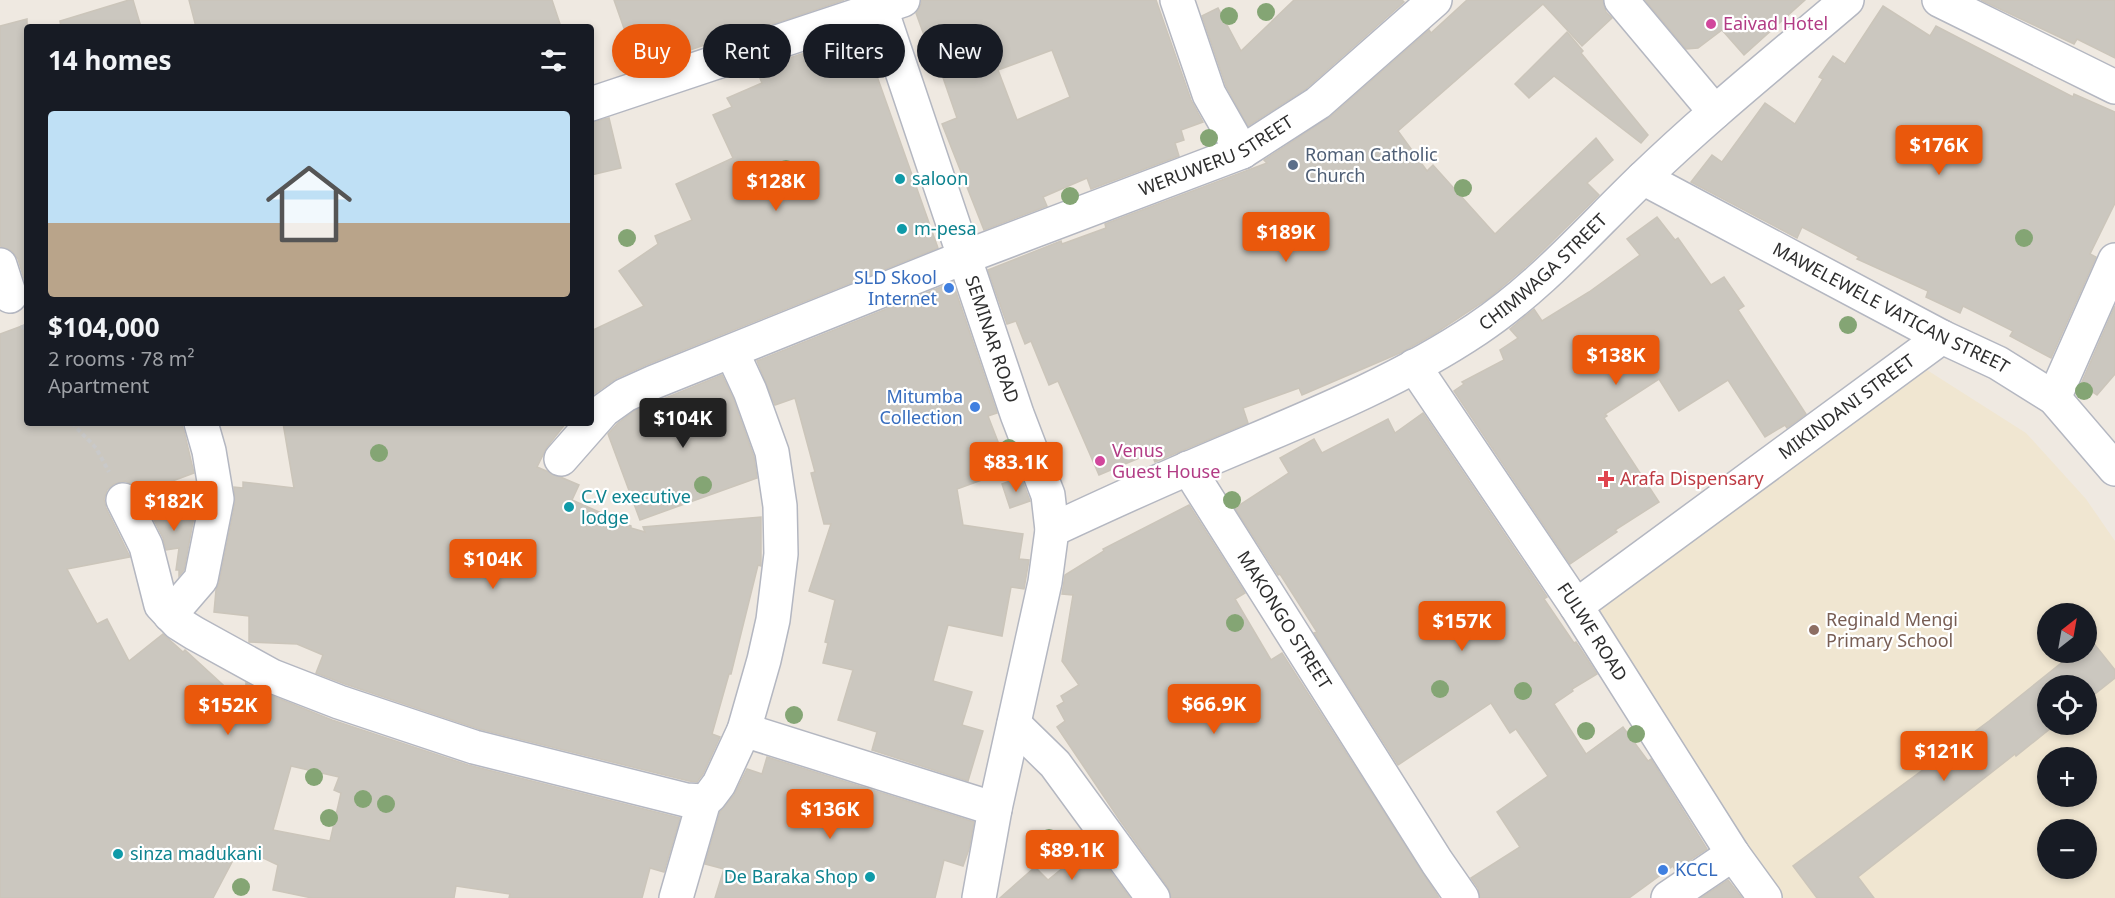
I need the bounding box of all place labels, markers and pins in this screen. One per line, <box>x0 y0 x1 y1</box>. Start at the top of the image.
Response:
place label: Eaivad Hotel <box>1723 11 1828 35</box>
marker: Eaivad Hotel <box>1704 17 1718 31</box>
pin: $176K <box>1897 125 1981 176</box>
place label: Roman Catholic Church <box>1305 142 1438 187</box>
marker: Roman Catholic Church <box>1286 158 1300 172</box>
pin: $128K <box>734 161 818 212</box>
place label: saloon <box>912 166 968 190</box>
marker: saloon <box>893 172 907 186</box>
pin: $189K <box>1244 212 1328 263</box>
place label: m-pesa <box>914 216 977 240</box>
marker: m-pesa <box>895 222 909 236</box>
place label: SLD Skool Internet <box>854 265 937 310</box>
marker: SLD Skool Internet <box>942 281 956 295</box>
pin: $138K <box>1574 335 1658 386</box>
place label: Mitumba Collection <box>879 384 963 429</box>
pin: $104K <box>641 398 725 449</box>
marker: Mitumba Collection <box>968 400 982 414</box>
place label: Venus Guest House <box>1112 438 1220 483</box>
pin: $83.1K <box>967 442 1065 493</box>
marker: Venus Guest House <box>1093 454 1107 468</box>
place label: Arafa Dispensary <box>1620 466 1765 490</box>
marker: Arafa Dispensary <box>1597 470 1615 488</box>
pin: $182K <box>132 481 216 532</box>
place label: C.V executive lodge <box>581 484 691 529</box>
marker: C.V executive lodge <box>562 500 576 514</box>
pin: $104K <box>451 539 535 590</box>
pin: $157K <box>1420 601 1504 652</box>
place label: Reginald Mengi Primary School <box>1826 607 1958 652</box>
marker: Reginald Mengi Primary School <box>1807 623 1821 637</box>
pin: $66.9K <box>1165 684 1263 735</box>
pin: $152K <box>186 685 270 736</box>
pin: $121K <box>1902 731 1986 782</box>
pin: $136K <box>788 789 872 840</box>
pin: $89.1K <box>1023 830 1121 881</box>
place label: sinza madukani <box>130 841 262 865</box>
marker: sinza madukani <box>111 847 125 861</box>
place label: KCCL <box>1675 857 1718 881</box>
marker: KCCL <box>1656 863 1670 877</box>
place label: De Baraka Shop <box>724 864 858 888</box>
marker: De Baraka Shop <box>863 870 877 884</box>

